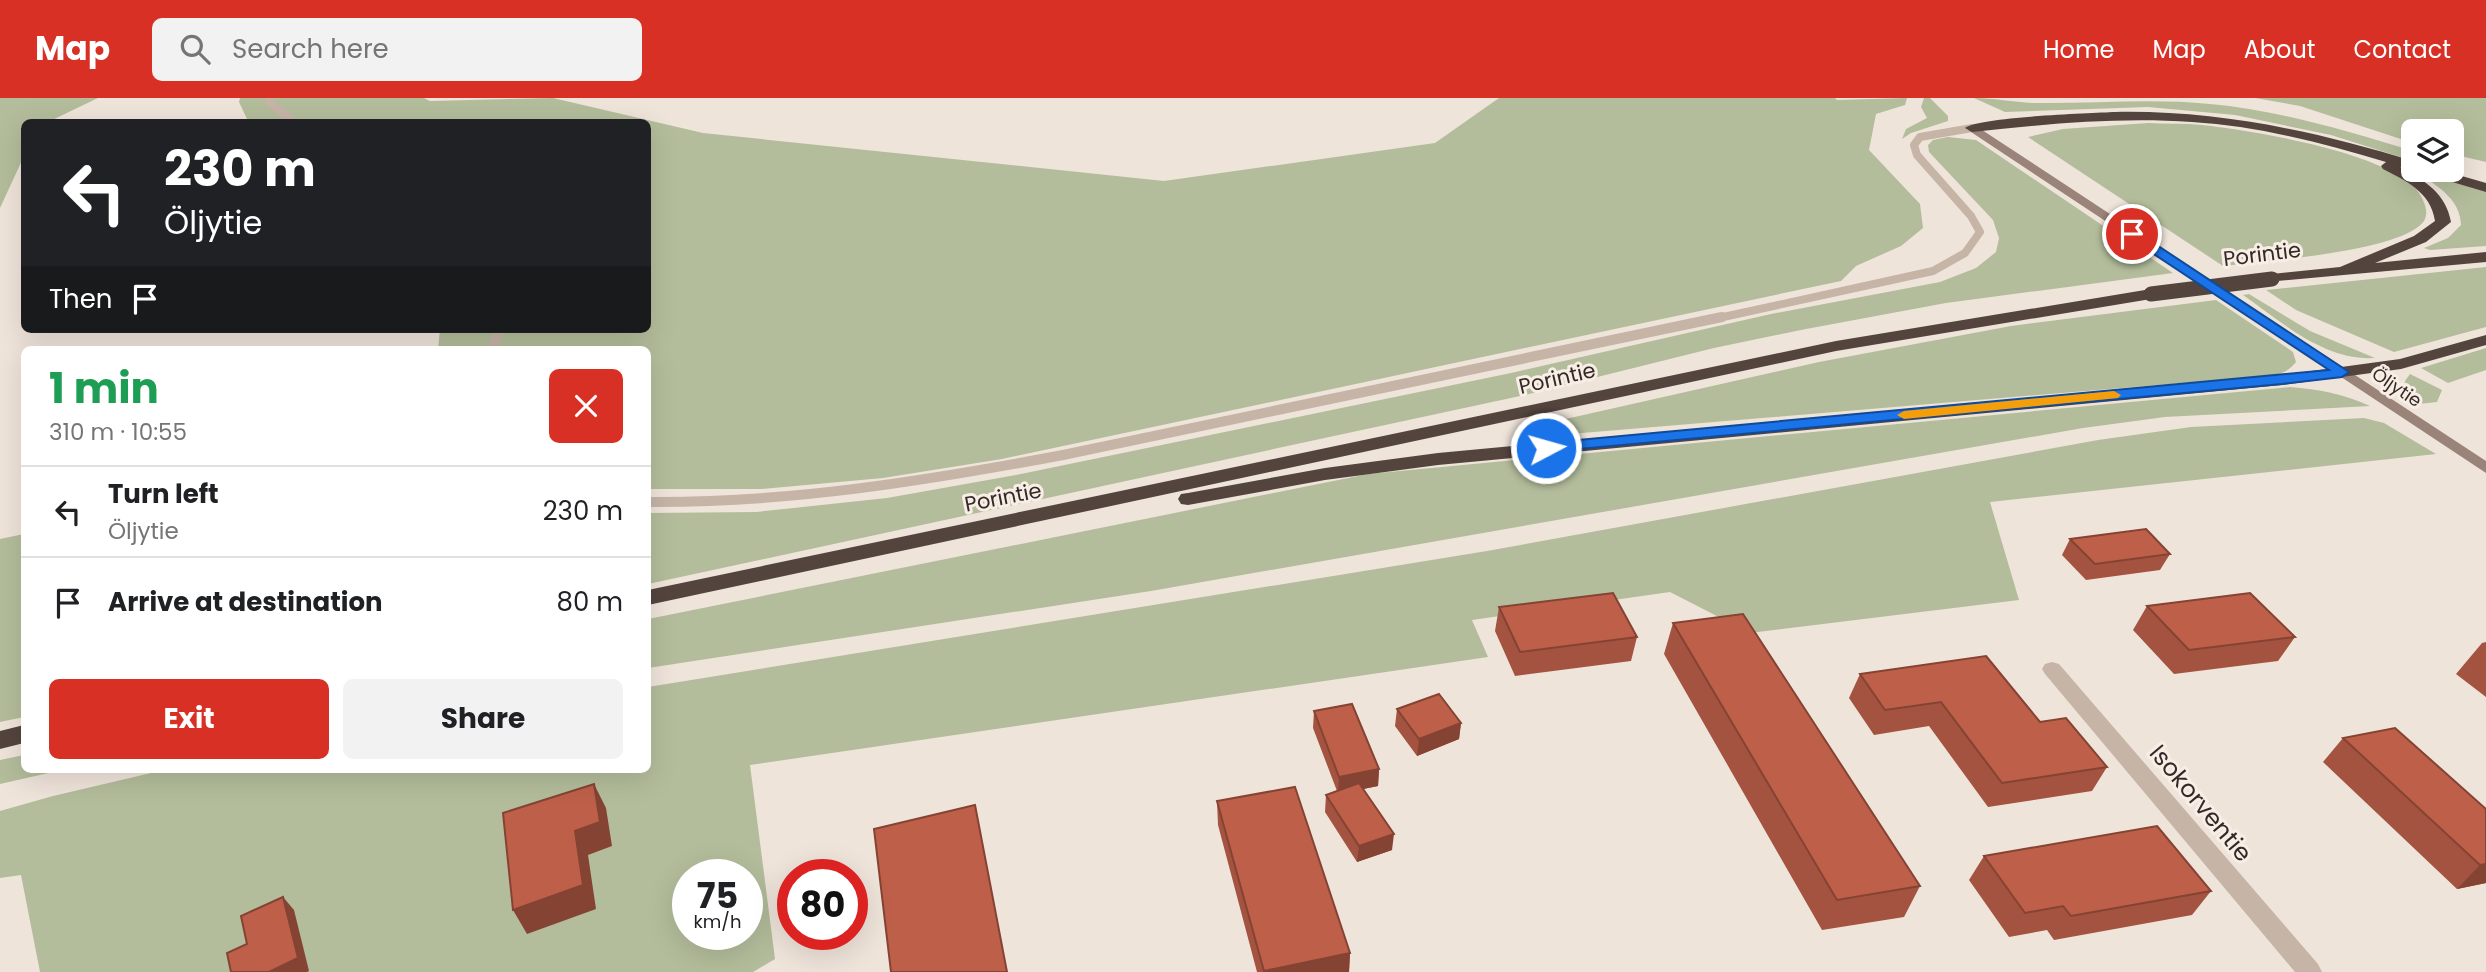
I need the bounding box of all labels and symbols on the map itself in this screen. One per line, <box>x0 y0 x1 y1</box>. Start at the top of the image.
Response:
pin <box>2102 204 2162 264</box>
street label: Porintie <box>2222 235 2302 273</box>
street label: Porintie <box>1516 355 1598 401</box>
street label: Öljytie <box>2367 361 2427 413</box>
position arrow <box>1509 411 1583 485</box>
street label: Porintie <box>962 475 1044 519</box>
street label: Isokorventie <box>2142 737 2260 869</box>
speed limit sign: 80 <box>777 859 868 950</box>

